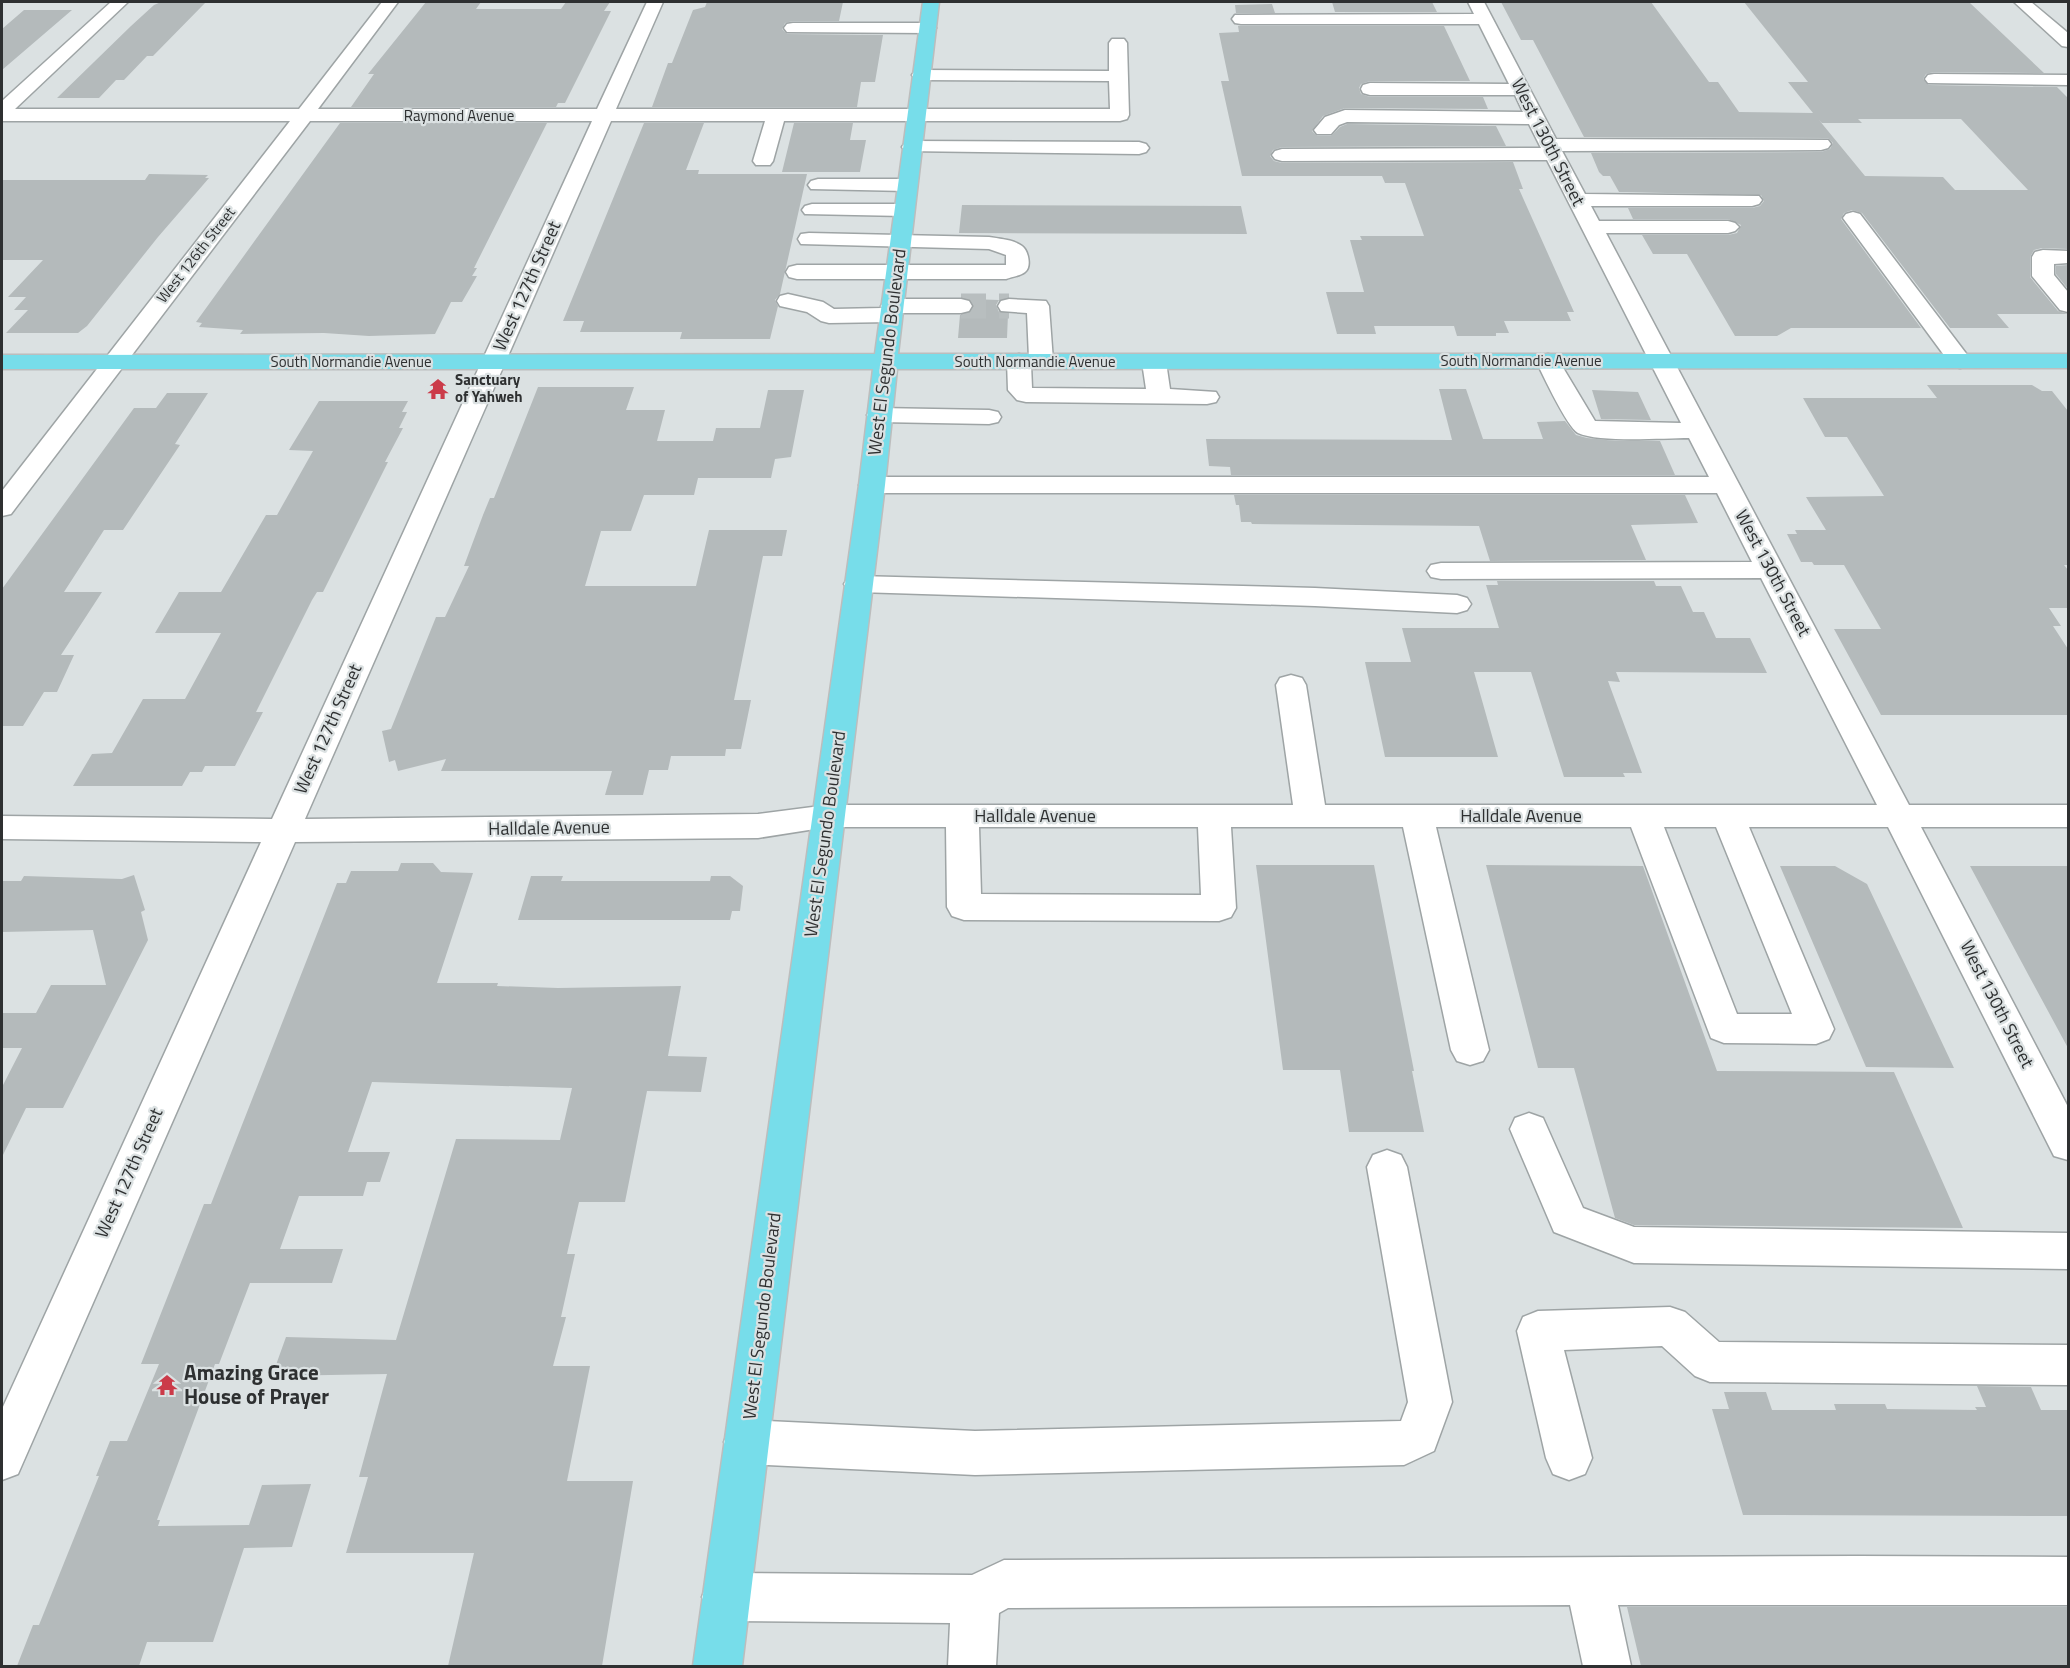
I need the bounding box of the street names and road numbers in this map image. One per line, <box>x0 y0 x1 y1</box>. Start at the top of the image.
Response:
street label: West 130th Street <box>1505 73 1593 211</box>
street label: Raymond Avenue <box>404 104 514 127</box>
street label: West 126th Street <box>151 201 241 308</box>
street label: West 127th Street <box>486 216 568 355</box>
street label: West El Segundo Boulevard <box>860 247 913 457</box>
street label: South Normandie Avenue <box>1441 349 1601 372</box>
street label: South Normandie Avenue <box>271 350 431 373</box>
street label: South Normandie Avenue <box>955 350 1115 373</box>
street label: West 130th Street <box>1729 505 1819 641</box>
street label: West 127th Street <box>287 659 369 798</box>
street label: West El Segundo Boulevard <box>797 729 852 939</box>
street label: Halldale Avenue <box>974 802 1096 829</box>
street label: Halldale Avenue <box>1460 802 1582 829</box>
street label: Halldale Avenue <box>488 813 610 842</box>
street label: West 130th Street <box>1954 935 2042 1073</box>
street label: West 127th Street <box>88 1103 170 1242</box>
street label: West El Segundo Boulevard <box>735 1211 788 1421</box>

